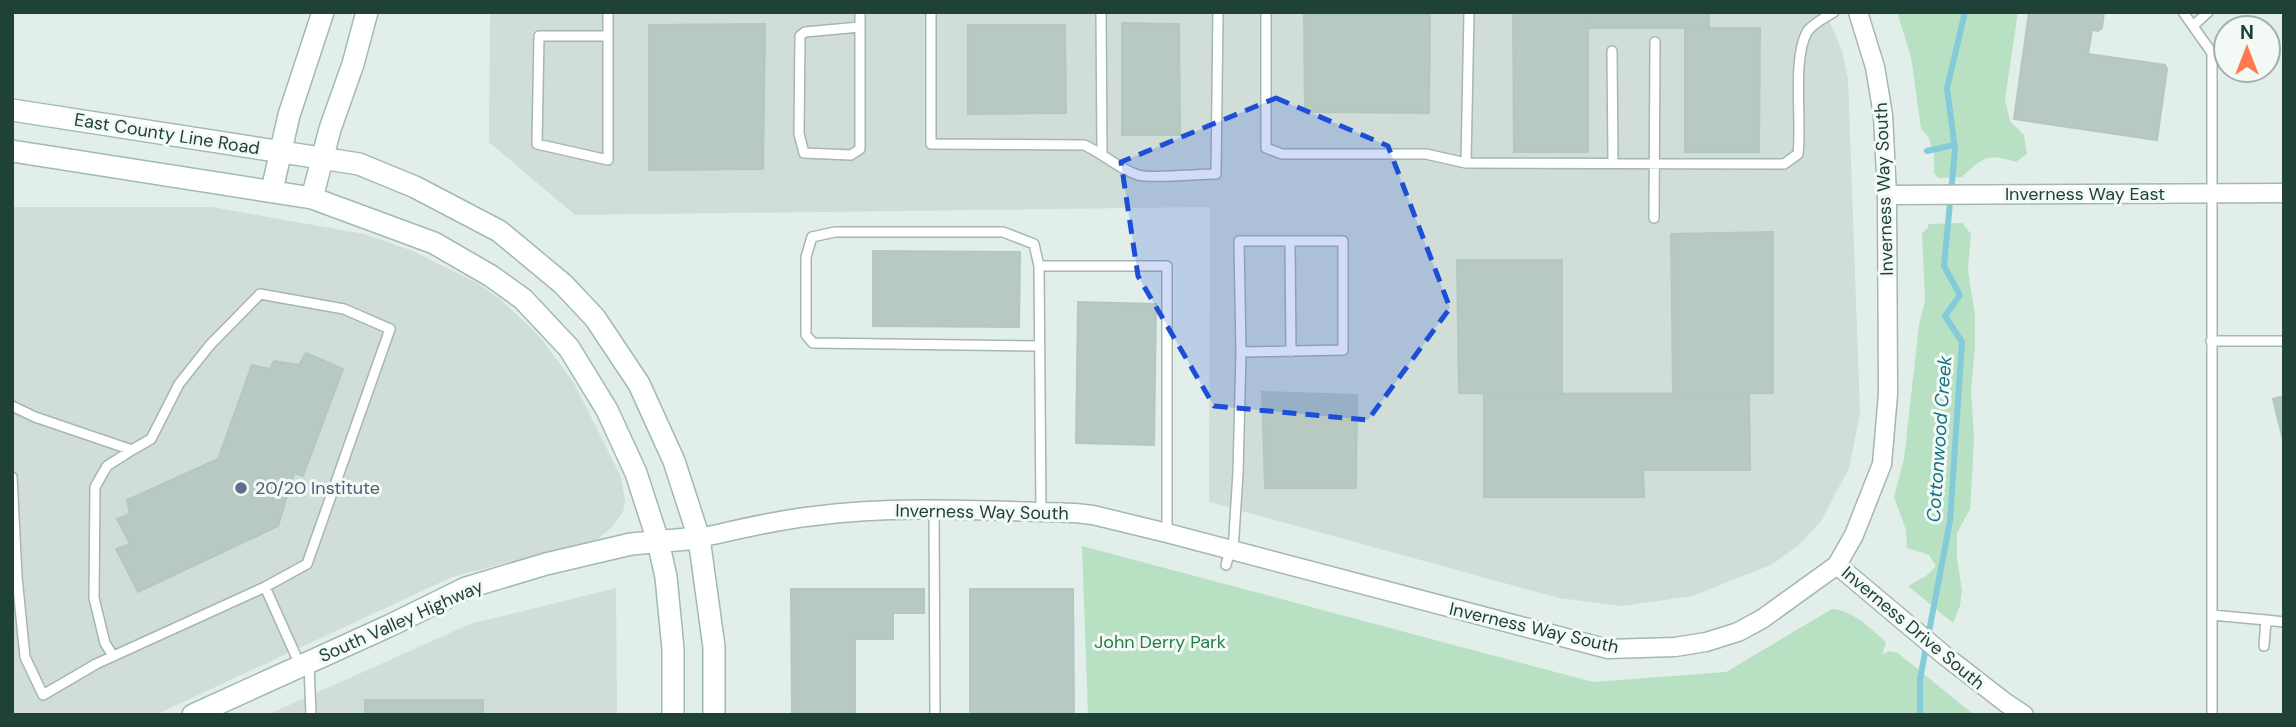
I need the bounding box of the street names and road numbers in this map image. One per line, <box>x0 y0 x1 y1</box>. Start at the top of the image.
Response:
street label: Inverness Way South <box>1869 102 1899 276</box>
street label: East County Line Road <box>72 107 262 161</box>
street label: Inverness Way East <box>2005 182 2165 206</box>
street label: Inverness Way South <box>895 498 1069 526</box>
street label: Inverness Drive South <box>1836 561 1990 695</box>
street label: South Valley Highway <box>315 574 487 668</box>
street label: Inverness Way South <box>1447 597 1621 659</box>

